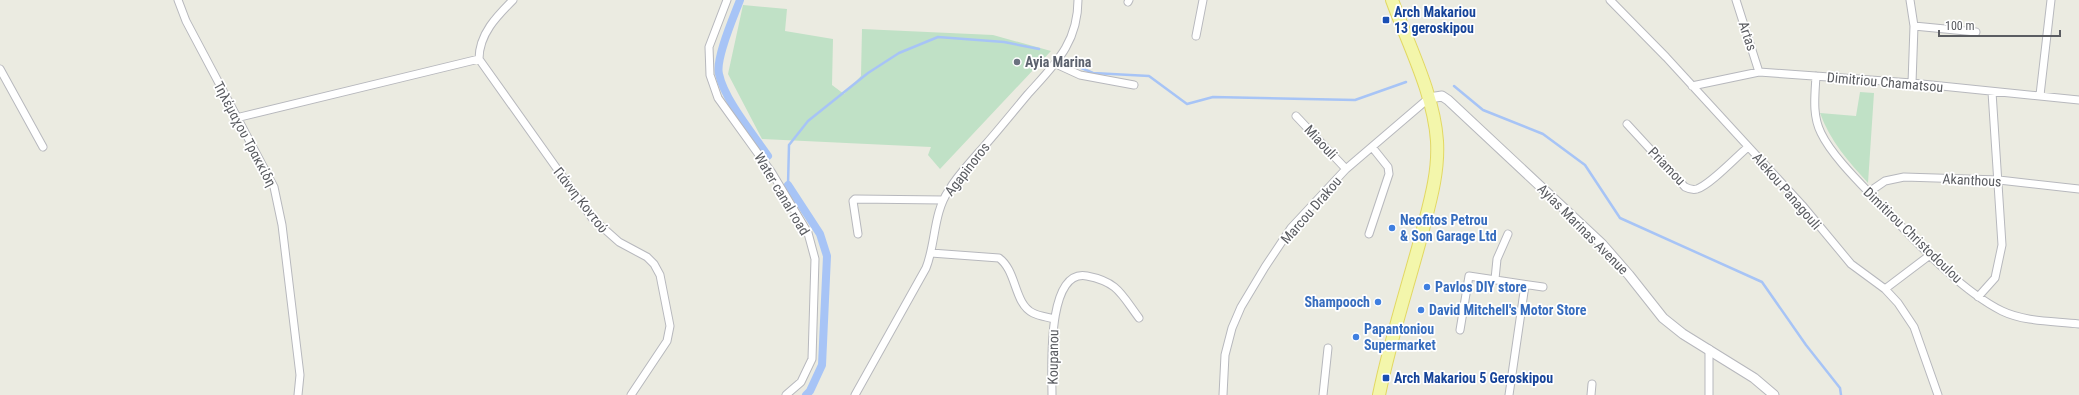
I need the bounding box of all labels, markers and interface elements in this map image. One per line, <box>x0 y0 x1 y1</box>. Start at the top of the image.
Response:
place label: Arch Makariou 13 geroskipou <box>1394 4 1476 36</box>
scale bar <box>1939 12 2060 38</box>
marker: Arch Makariou 13 geroskipou <box>1381 15 1391 25</box>
street label: Artas <box>1736 19 1760 53</box>
text: 100 m <box>1945 19 1975 33</box>
place label: Ayia Marina <box>1025 54 1092 70</box>
marker: Ayia Marina <box>1012 57 1022 67</box>
street label: Dimitriou Chamatsou <box>1826 69 1944 95</box>
street label: Τηλέμαχου Τρακκίδη <box>211 79 279 189</box>
street label: Miaouli <box>1301 122 1341 162</box>
street label: Agapinoros <box>941 139 993 199</box>
street label: Priamou <box>1645 144 1689 188</box>
street label: Alekou Panagouli <box>1749 149 1825 233</box>
street label: Water canal road <box>751 150 813 238</box>
street label: Γιάννη Κοντού <box>550 164 612 236</box>
street label: Akanthous <box>1942 170 2002 190</box>
street label: Marcou Drakou <box>1278 173 1344 247</box>
street label: Ayias Marinas Avenue <box>1534 180 1632 278</box>
street label: Dimitirou Christodoulou <box>1860 184 1966 286</box>
place label: Neofitos Petrou & Son Garage Ltd <box>1400 212 1497 244</box>
marker: Neofitos Petrou & Son Garage Ltd <box>1387 223 1397 233</box>
place label: Pavlos DIY store <box>1435 279 1527 295</box>
marker: Pavlos DIY store <box>1422 282 1432 292</box>
place label: Shampooch <box>1304 294 1370 310</box>
marker: Shampooch <box>1373 297 1383 307</box>
place label: David Mitchell's Motor Store <box>1429 302 1587 318</box>
marker: David Mitchell's Motor Store <box>1416 305 1426 315</box>
place label: Papantoniou Supermarket <box>1364 321 1436 353</box>
street label: Koupanou <box>1045 329 1061 385</box>
marker: Papantoniou Supermarket <box>1351 332 1361 342</box>
place label: Arch Makariou 5 Geroskipou <box>1394 370 1553 386</box>
marker: Arch Makariou 5 Geroskipou <box>1381 373 1391 383</box>

